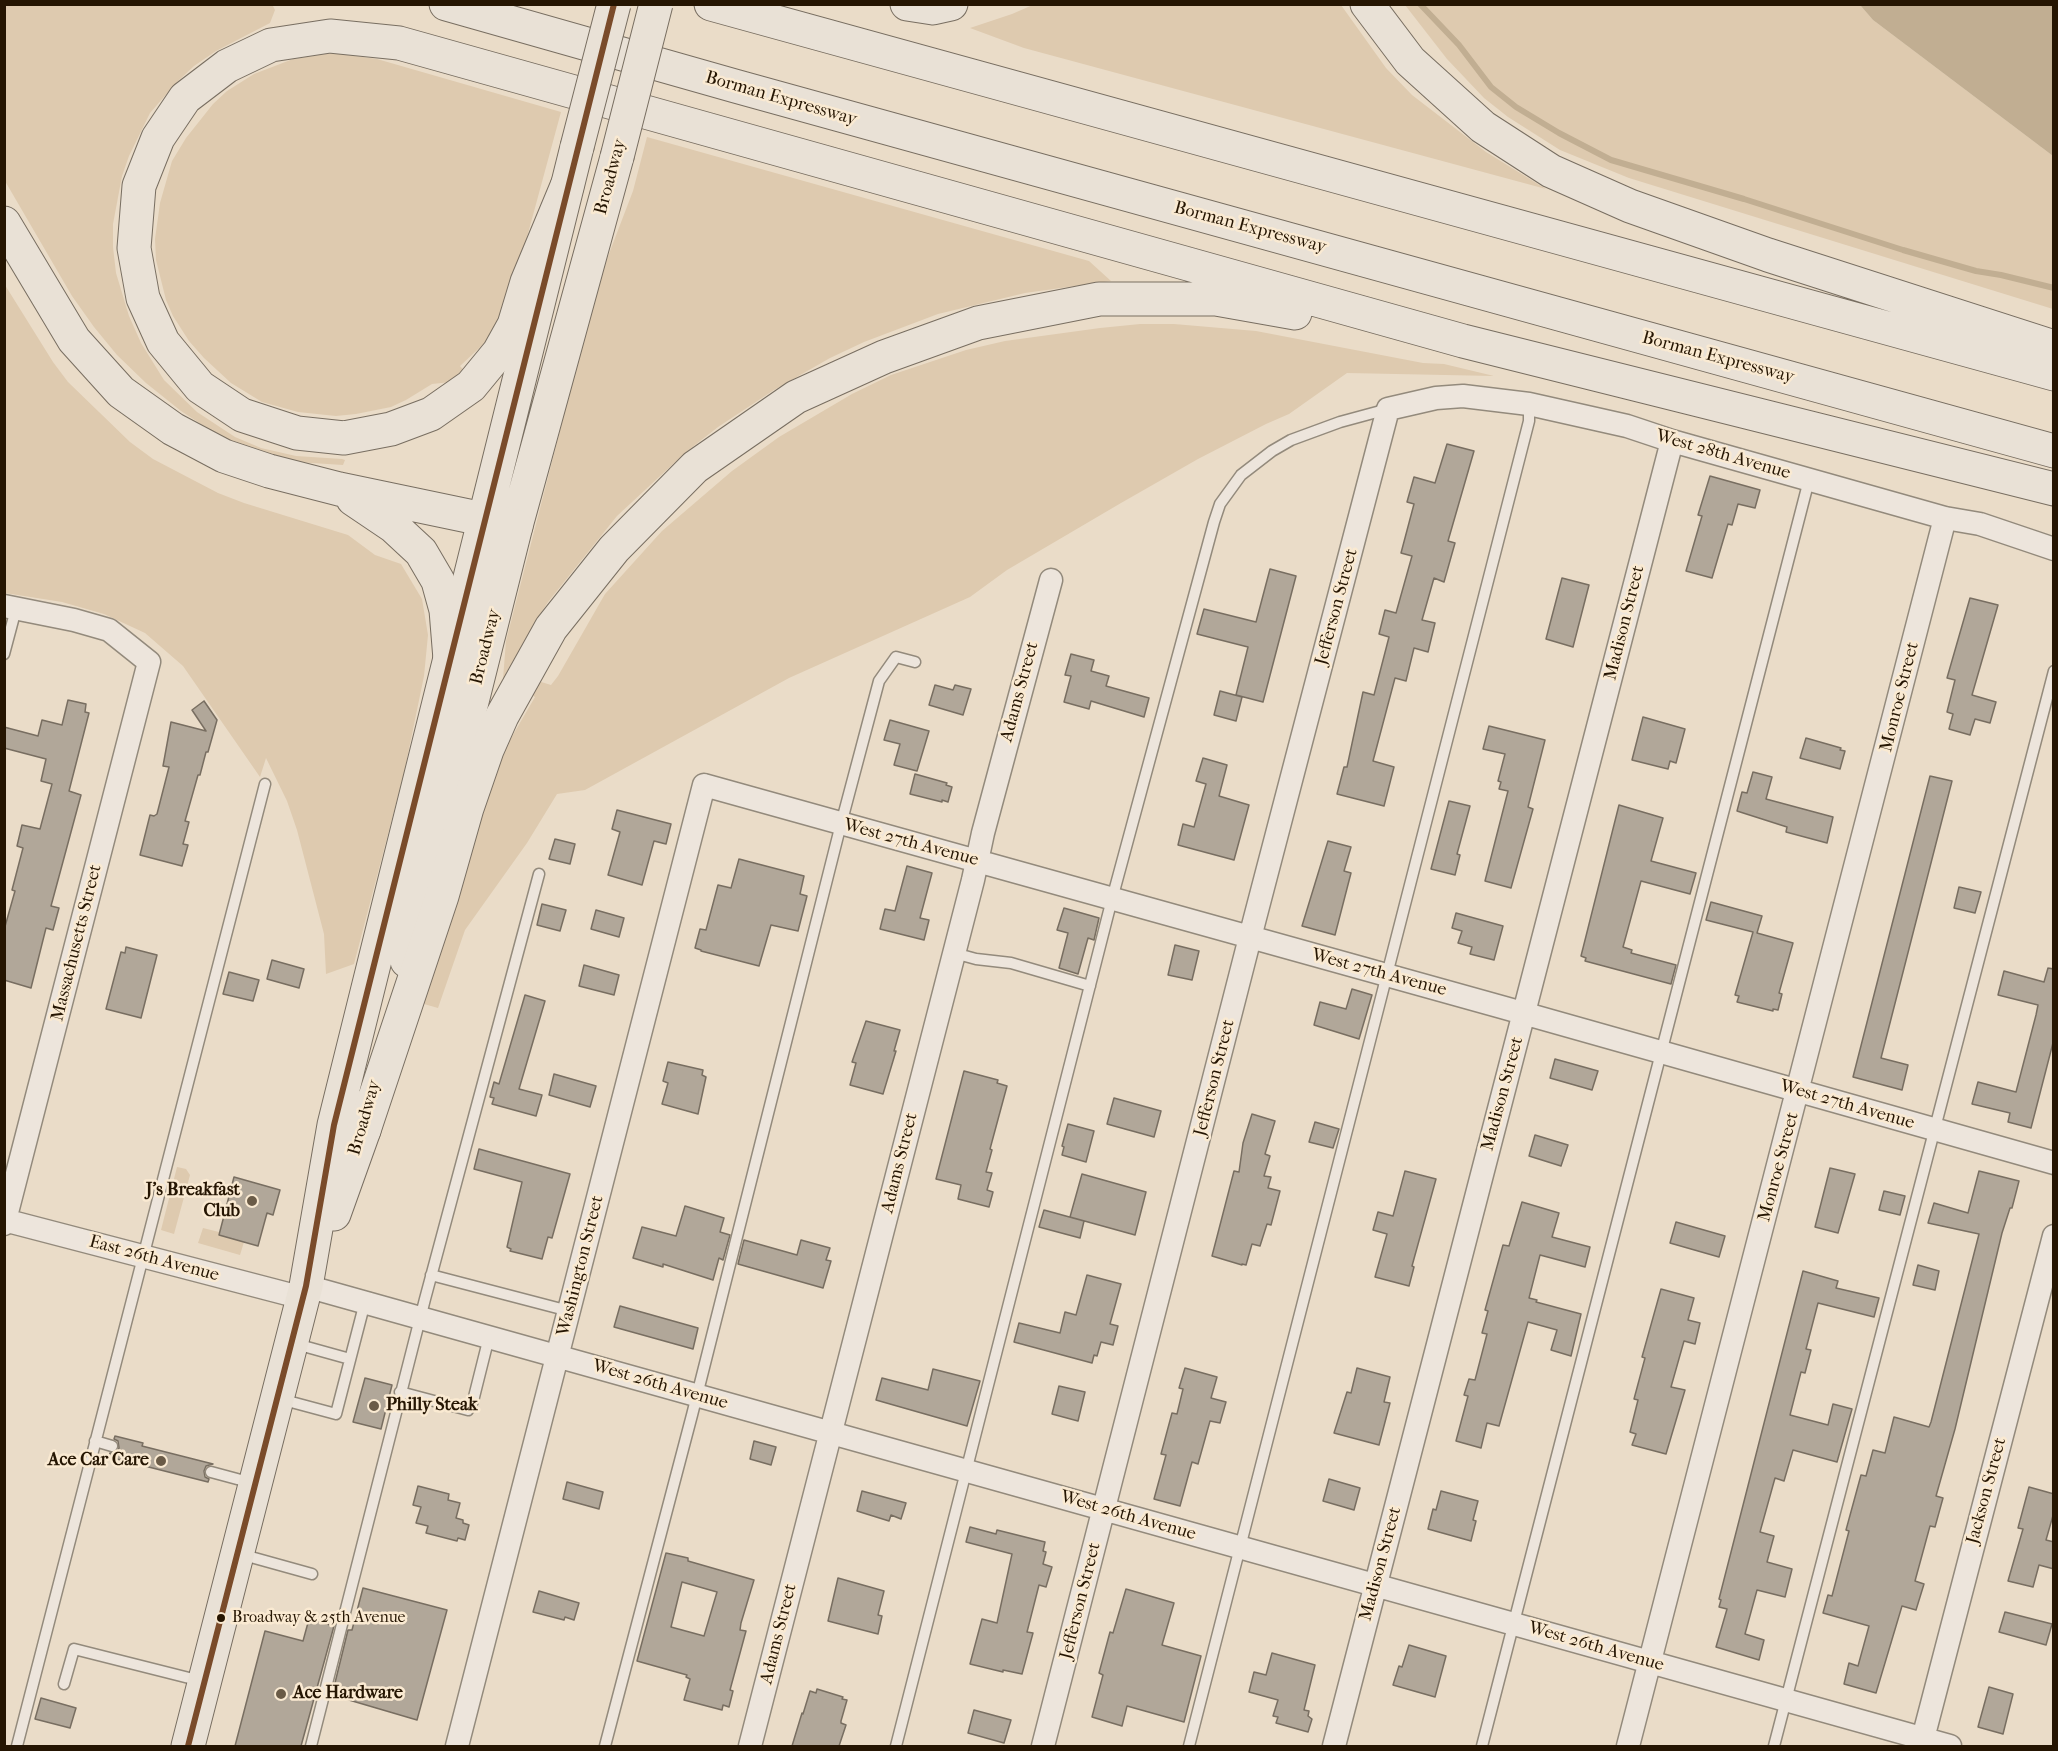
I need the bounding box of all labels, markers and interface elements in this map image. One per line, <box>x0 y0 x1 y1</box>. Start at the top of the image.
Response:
street label: Borman Expressway <box>703 67 859 131</box>
street label: Broadway <box>591 137 631 217</box>
street label: Borman Expressway <box>1172 197 1328 259</box>
street label: Borman Expressway <box>1640 327 1796 389</box>
street label: West 28th Avenue <box>1653 425 1793 485</box>
street label: Jefferson Street <box>1311 546 1363 668</box>
street label: Madison Street <box>1600 563 1650 683</box>
street label: Broadway <box>466 607 506 687</box>
street label: Adams Street <box>996 640 1044 744</box>
street label: Monroe Street <box>1876 640 1924 754</box>
street label: West 27th Avenue <box>841 815 981 871</box>
street label: Massachusetts Street <box>47 862 107 1024</box>
street label: West 27th Avenue <box>1309 945 1449 1001</box>
street label: Jefferson Street <box>1190 1017 1240 1139</box>
street label: Madison Street <box>1477 1035 1529 1153</box>
street label: West 27th Avenue <box>1777 1075 1917 1135</box>
street label: Broadway <box>344 1078 386 1158</box>
street label: Monroe Street <box>1754 1110 1804 1224</box>
street label: Adams Street <box>877 1111 923 1215</box>
place label: J's Breakfast Club <box>146 1180 240 1222</box>
street label: Washington Street <box>553 1193 609 1339</box>
marker: J's Breakfast Club <box>245 1194 259 1208</box>
street label: East 26th Avenue <box>87 1231 221 1287</box>
street label: West 26th Avenue <box>590 1355 730 1415</box>
place label: Philly Steak <box>386 1395 478 1417</box>
marker: Philly Steak <box>367 1399 381 1413</box>
street label: Jackson Street <box>1962 1435 2012 1547</box>
place label: Ace Car Care <box>48 1450 149 1472</box>
marker: Ace Car Care <box>154 1454 168 1468</box>
street label: West 26th Avenue <box>1058 1486 1198 1546</box>
street label: Madison Street <box>1355 1505 1407 1623</box>
street label: Jefferson Street <box>1056 1540 1106 1662</box>
street label: Adams Street <box>756 1582 802 1686</box>
place label: Broadway & 25th Avenue <box>232 1608 406 1628</box>
marker: Broadway & 25th Avenue <box>215 1612 227 1624</box>
street label: West 26th Avenue <box>1526 1617 1666 1677</box>
place label: Ace Hardware <box>293 1683 403 1705</box>
marker: Ace Hardware <box>274 1687 288 1701</box>

